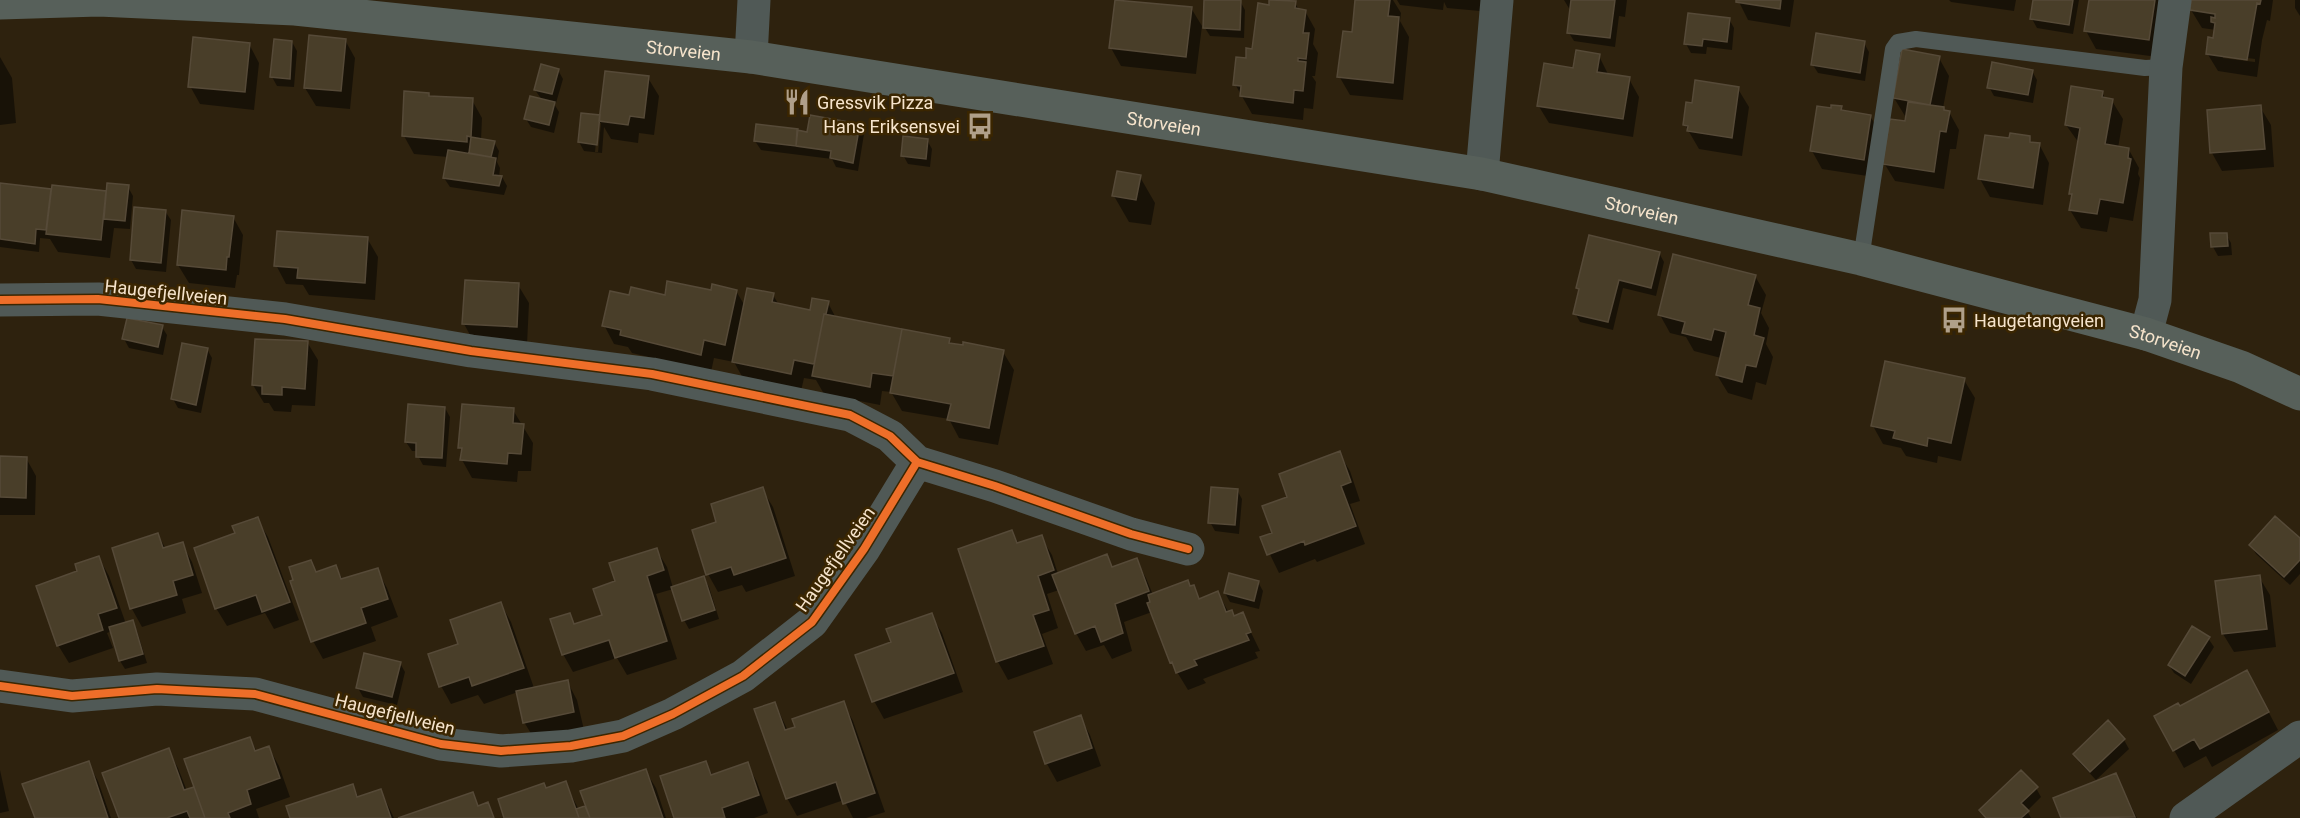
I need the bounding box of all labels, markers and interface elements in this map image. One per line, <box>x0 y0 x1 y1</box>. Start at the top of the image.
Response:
street label: Storveien <box>645 36 722 64</box>
restaurant icon: Gressvik Pizza <box>782 87 812 117</box>
place label: Gressvik Pizza <box>817 92 933 113</box>
street label: Storveien <box>1125 107 1203 139</box>
bus stop icon: Hans Eriksensvei <box>965 111 995 141</box>
place label: Hans Eriksensvei <box>823 116 960 137</box>
street label: Storveien <box>1603 191 1681 228</box>
street label: Haugefjellveien <box>104 275 228 309</box>
bus stop icon: Haugetangveien <box>1939 305 1969 335</box>
place label: Haugetangveien <box>1974 310 2104 331</box>
street label: Storveien <box>2127 320 2205 363</box>
street label: Haugefjellveien <box>791 503 879 615</box>
street label: Haugefjellveien <box>333 689 457 739</box>

